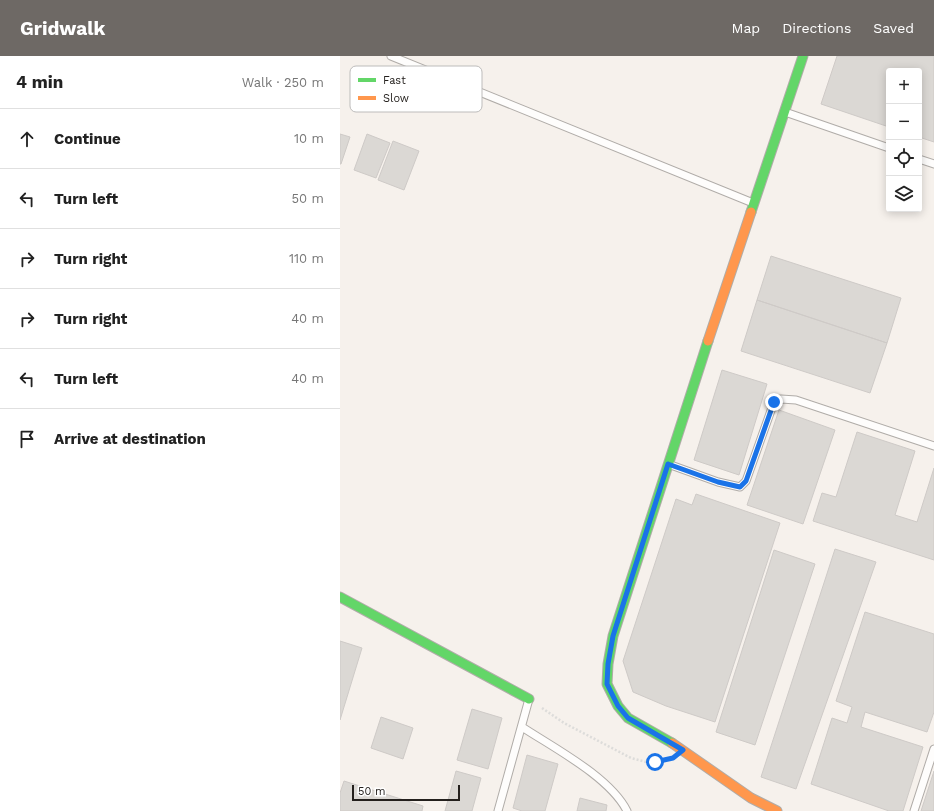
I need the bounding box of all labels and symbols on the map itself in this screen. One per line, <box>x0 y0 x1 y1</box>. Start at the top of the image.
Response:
legend <box>350 66 482 112</box>
text: Fast <box>383 74 406 87</box>
text: Slow <box>383 92 409 105</box>
route end <box>765 393 783 411</box>
route start <box>646 753 664 771</box>
scale bar <box>352 783 460 802</box>

